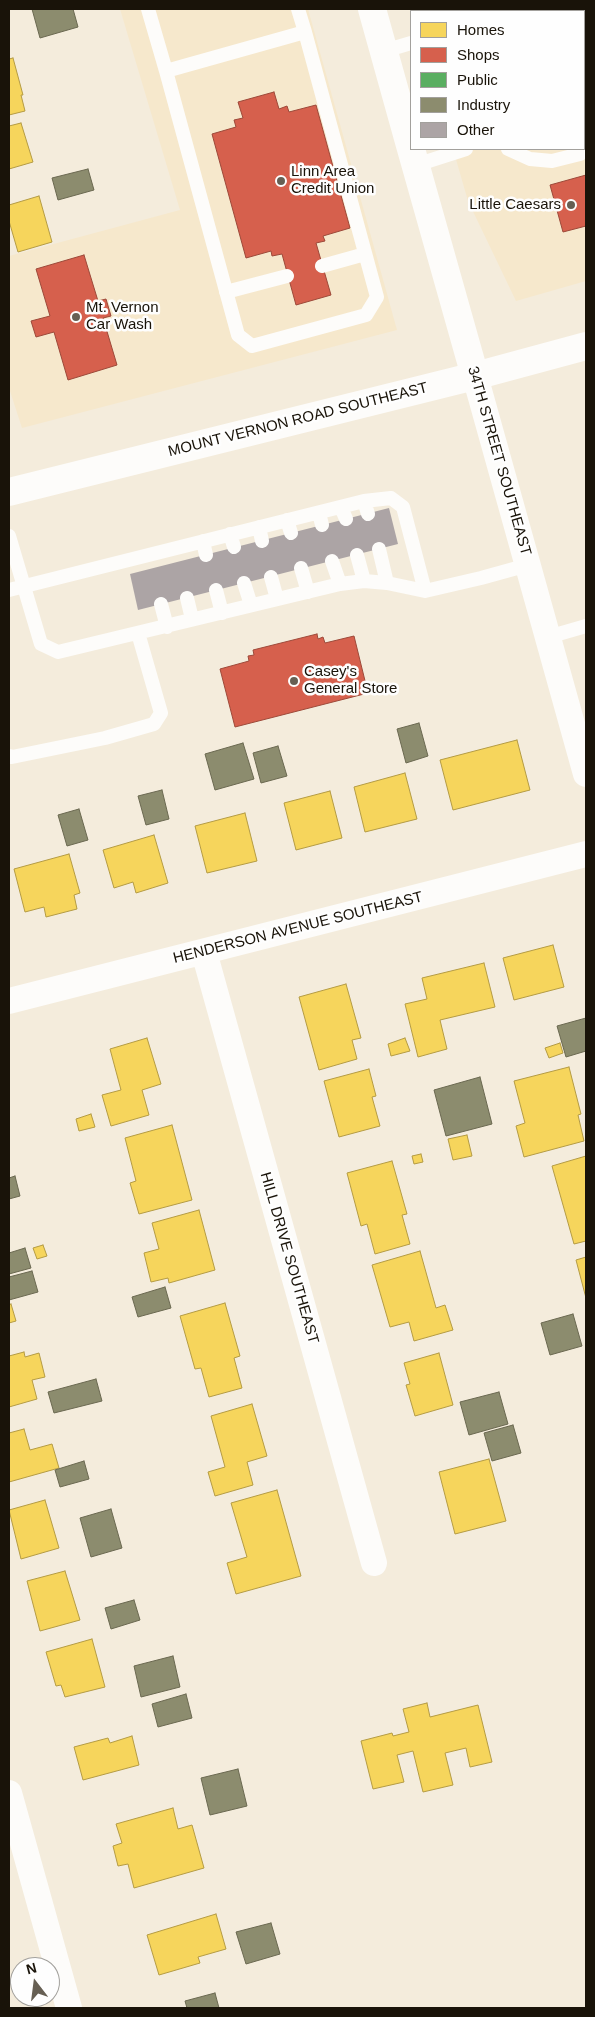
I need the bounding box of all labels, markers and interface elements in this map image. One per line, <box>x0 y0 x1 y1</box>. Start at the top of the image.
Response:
legend <box>410 10 585 150</box>
text: Homes <box>457 21 505 38</box>
text: Shops <box>457 46 500 63</box>
text: Public <box>457 71 498 88</box>
text: Industry <box>457 96 510 113</box>
text: Other <box>457 121 495 138</box>
place label: Linn Area Credit Union <box>291 163 374 198</box>
marker: Linn Area Credit Union <box>275 175 287 187</box>
place label: Little Caesars <box>469 196 561 214</box>
marker: Little Caesars <box>565 199 577 211</box>
place label: Mt. Vernon Car Wash <box>86 299 159 334</box>
marker: Mt. Vernon Car Wash <box>70 311 82 323</box>
street label: 34TH STREET SOUTHEAST <box>463 364 535 558</box>
street label: MOUNT VERNON ROAD SOUTHEAST <box>166 379 430 461</box>
place label: Casey's General Store <box>304 663 397 698</box>
marker: Casey's General Store <box>288 675 300 687</box>
street label: HENDERSON AVENUE SOUTHEAST <box>171 888 425 968</box>
street label: HILL DRIVE SOUTHEAST <box>256 1170 322 1346</box>
north arrow <box>10 1957 60 2007</box>
text: N <box>24 1959 38 1978</box>

